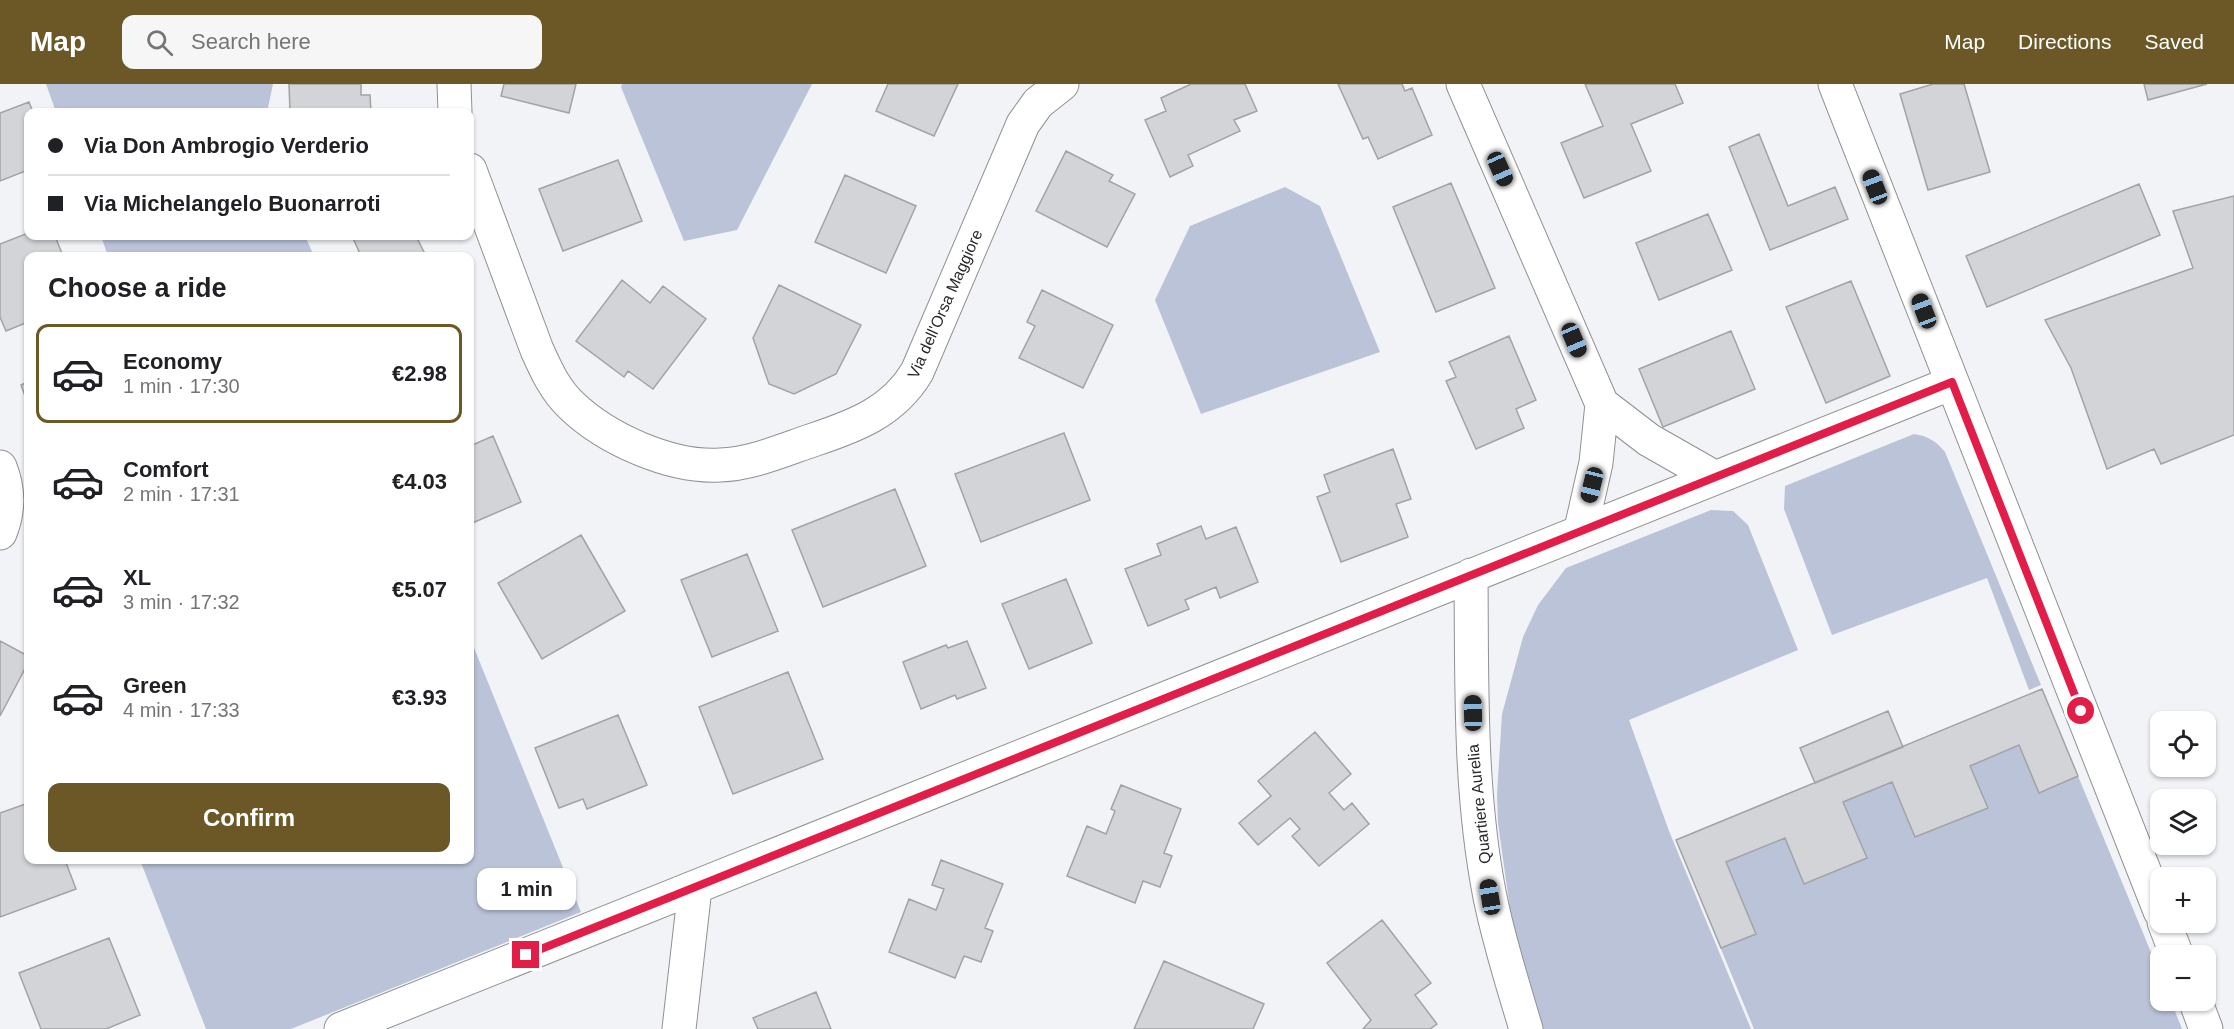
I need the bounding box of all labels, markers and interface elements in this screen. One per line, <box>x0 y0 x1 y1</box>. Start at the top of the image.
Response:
search box <box>122 15 542 69</box>
text: Map <box>30 26 86 57</box>
icon: search <box>143 26 176 59</box>
text: Search here <box>191 29 311 54</box>
text: Map <box>1944 30 1985 53</box>
text: Directions <box>2018 30 2111 53</box>
text: Saved <box>2144 30 2204 53</box>
text: Via Don Ambrogio Verderio <box>84 133 369 158</box>
car <box>1484 149 1516 189</box>
car <box>1860 167 1890 207</box>
text: Via Michelangelo Buonarroti <box>84 191 381 216</box>
street label: Via dell'Orsa Maggiore <box>904 227 986 381</box>
text: Choose a ride <box>48 273 227 303</box>
car <box>1909 291 1939 331</box>
car <box>1559 320 1589 360</box>
icon: car <box>51 347 105 401</box>
text: Economy <box>123 349 222 374</box>
text: €2.98 <box>392 361 447 386</box>
text: 1 min · 17:30 <box>123 375 240 397</box>
icon: car <box>51 455 105 509</box>
text: Comfort <box>123 457 209 482</box>
car <box>1579 465 1605 505</box>
text: €4.03 <box>392 469 447 494</box>
text: 2 min · 17:31 <box>123 483 240 505</box>
icon: car <box>51 563 105 617</box>
text: XL <box>123 565 151 590</box>
text: €5.07 <box>392 577 447 602</box>
text: 3 min · 17:32 <box>123 591 240 613</box>
icon: car <box>51 671 105 725</box>
text: Green <box>123 673 187 698</box>
text: €3.93 <box>392 685 447 710</box>
car <box>1464 695 1482 731</box>
route start <box>2067 697 2094 724</box>
text: 4 min · 17:33 <box>123 699 240 721</box>
map controls <box>2150 711 2216 1011</box>
button: locate <box>2150 711 2216 777</box>
street label: Quartiere Aurelia <box>1464 743 1494 865</box>
button: Confirm <box>48 783 450 852</box>
button: layers <box>2150 789 2216 855</box>
button: + <box>2150 867 2216 933</box>
callout: 1 min <box>476 868 576 910</box>
text: 1 min <box>500 878 553 900</box>
car <box>1478 878 1502 916</box>
route end <box>512 941 539 968</box>
button: − <box>2150 945 2216 1011</box>

